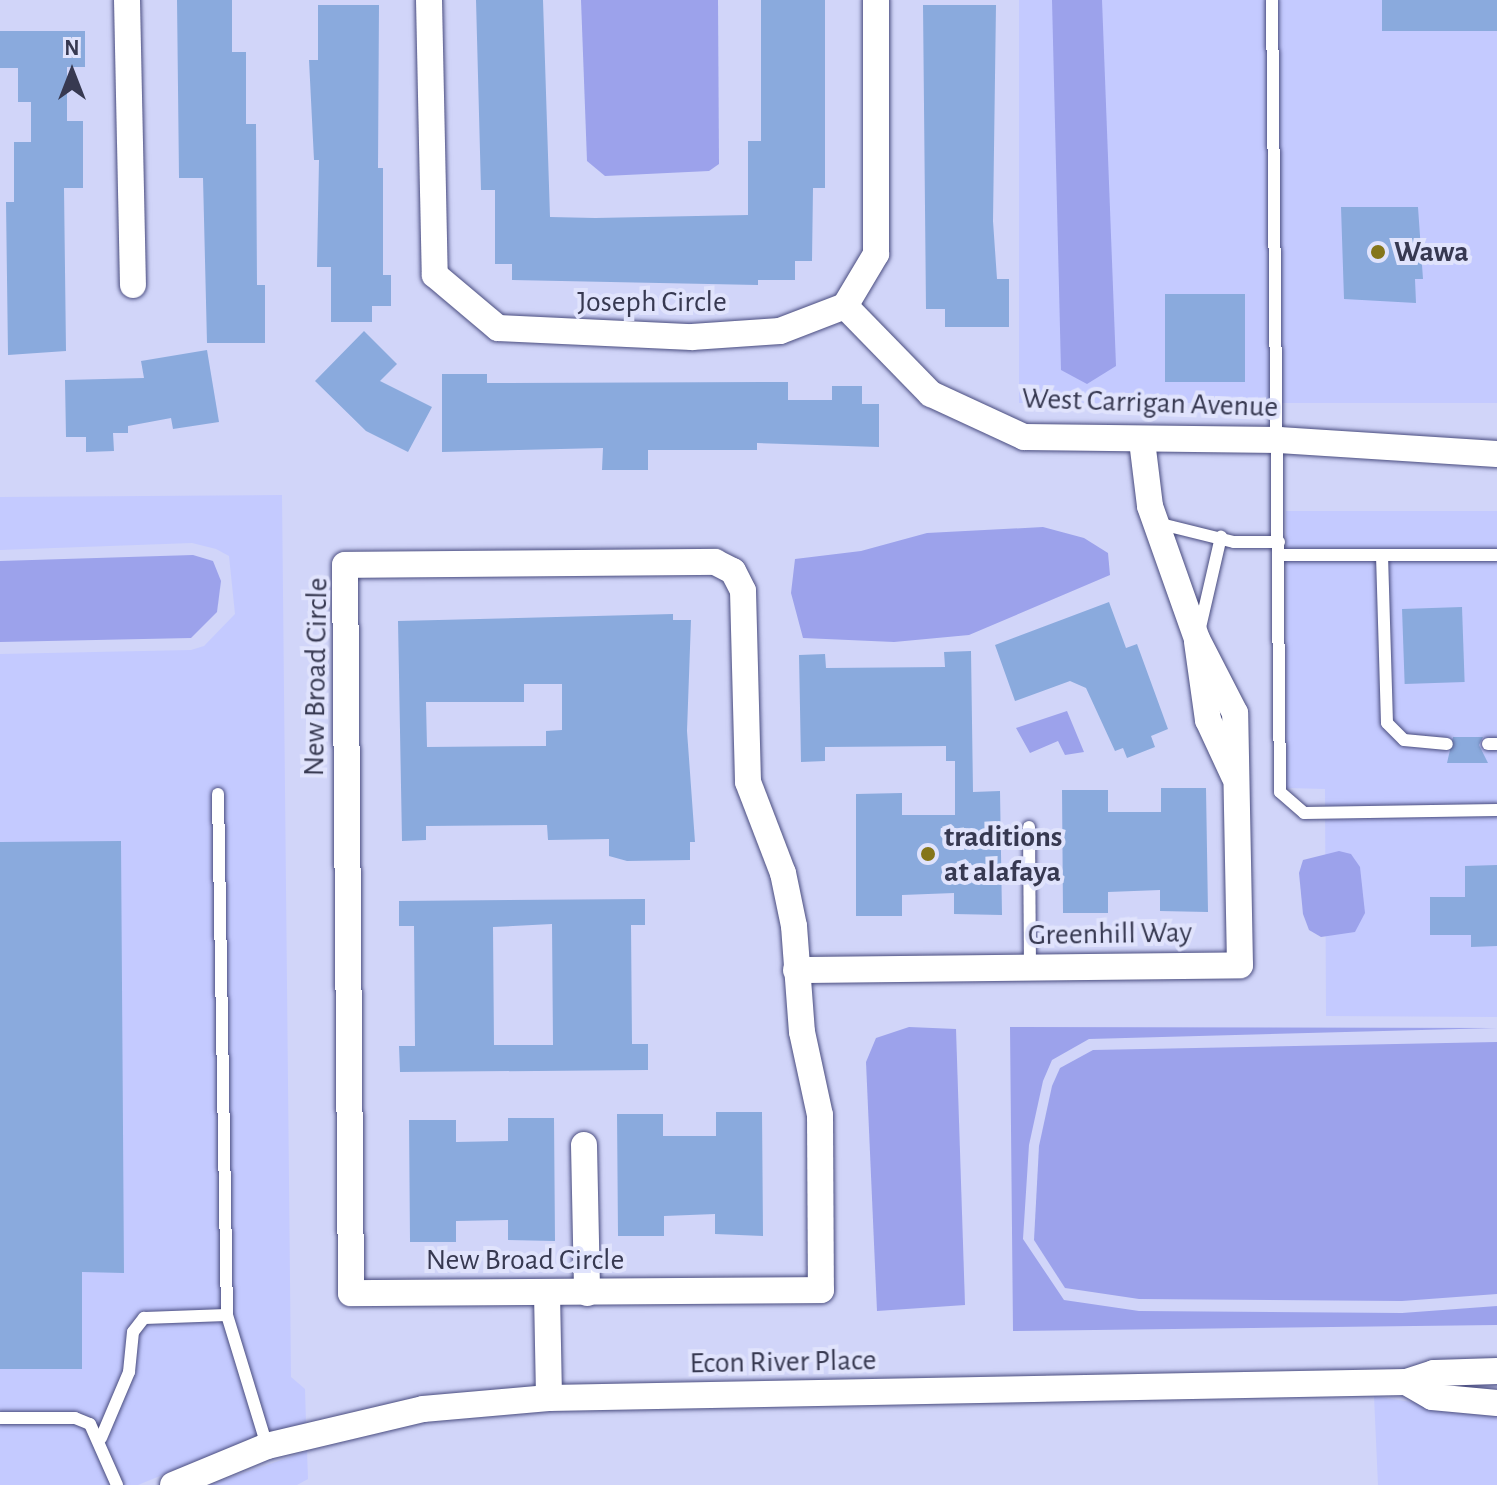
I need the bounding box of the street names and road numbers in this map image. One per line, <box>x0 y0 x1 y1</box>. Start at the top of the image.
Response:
street label: Joseph Circle <box>577 284 727 320</box>
street label: West Carrigan Avenue <box>1021 381 1279 425</box>
street label: New Broad Circle <box>296 577 336 777</box>
street label: Greenhill Way <box>1028 915 1192 953</box>
street label: New Broad Circle <box>426 1242 624 1278</box>
street label: Econ River Place <box>689 1342 877 1382</box>

